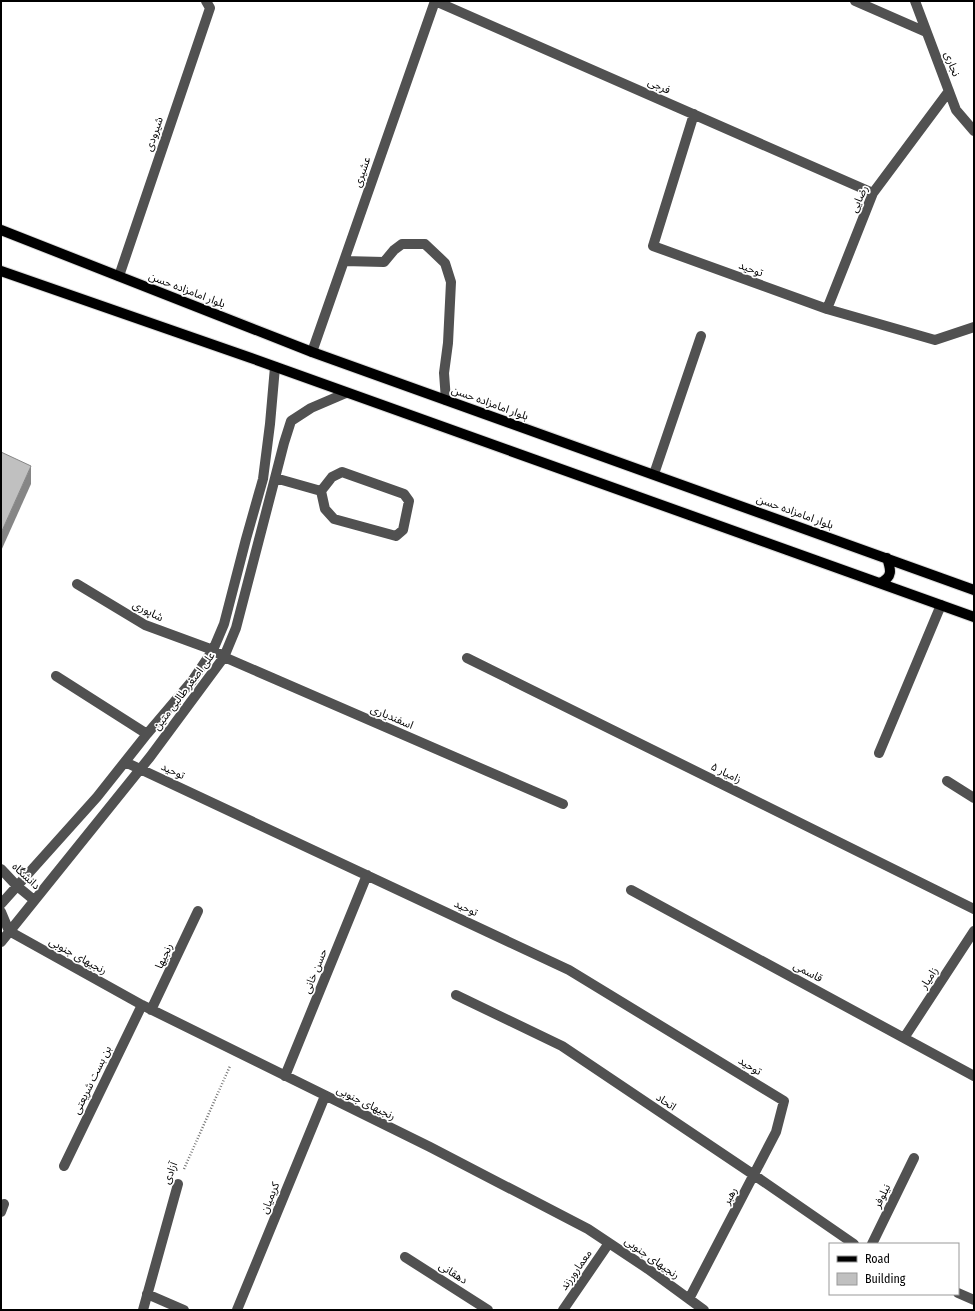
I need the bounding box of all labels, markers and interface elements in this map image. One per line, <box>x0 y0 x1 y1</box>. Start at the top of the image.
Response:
street label: نجاری <box>941 50 963 78</box>
street label: فرجی <box>646 75 672 97</box>
street label: شیرودی <box>142 115 166 153</box>
street label: عشیری <box>351 154 374 189</box>
street label: رضایی <box>847 183 871 215</box>
street label: توحید <box>737 259 765 279</box>
street label: بلوار امامزاده حسن <box>147 269 227 311</box>
street label: بلوار امامزاده حسن <box>450 383 530 423</box>
street label: بلوار امامزاده حسن <box>755 492 835 532</box>
street label: شاپوری <box>130 598 166 625</box>
street label: علی اصغر طالبی متین <box>150 649 218 733</box>
street label: اسفندیاری <box>369 702 415 732</box>
street label: توحید <box>159 760 187 782</box>
street label: زامیار ۵ <box>709 760 743 786</box>
street label: دانشگاه <box>9 860 43 892</box>
street label: توحید <box>452 897 480 919</box>
street label: رنجیهای جنوبی <box>47 935 109 977</box>
street label: رنجیها <box>152 941 176 971</box>
street label: حسن خانی <box>300 946 330 995</box>
street label: قاسمی <box>791 959 825 985</box>
street label: زامیار <box>917 965 941 992</box>
street label: بن بست شریعتی <box>70 1044 114 1116</box>
street label: توحید <box>736 1054 764 1078</box>
street label: رنجیهای جنوبی <box>334 1083 398 1123</box>
street label: اتحاد <box>654 1091 678 1113</box>
street label: آزادی <box>160 1159 181 1186</box>
street label: کریمیان <box>258 1180 282 1216</box>
street label: نیلوفر <box>870 1182 893 1211</box>
street label: رهبر <box>720 1185 740 1208</box>
street label: رنجیهای جنوبی <box>622 1234 682 1282</box>
legend <box>829 1243 959 1295</box>
street label: معمارورزند <box>557 1247 595 1293</box>
text: Road <box>865 1252 890 1266</box>
street label: دهقانی <box>436 1259 470 1287</box>
text: Building <box>865 1272 906 1286</box>

